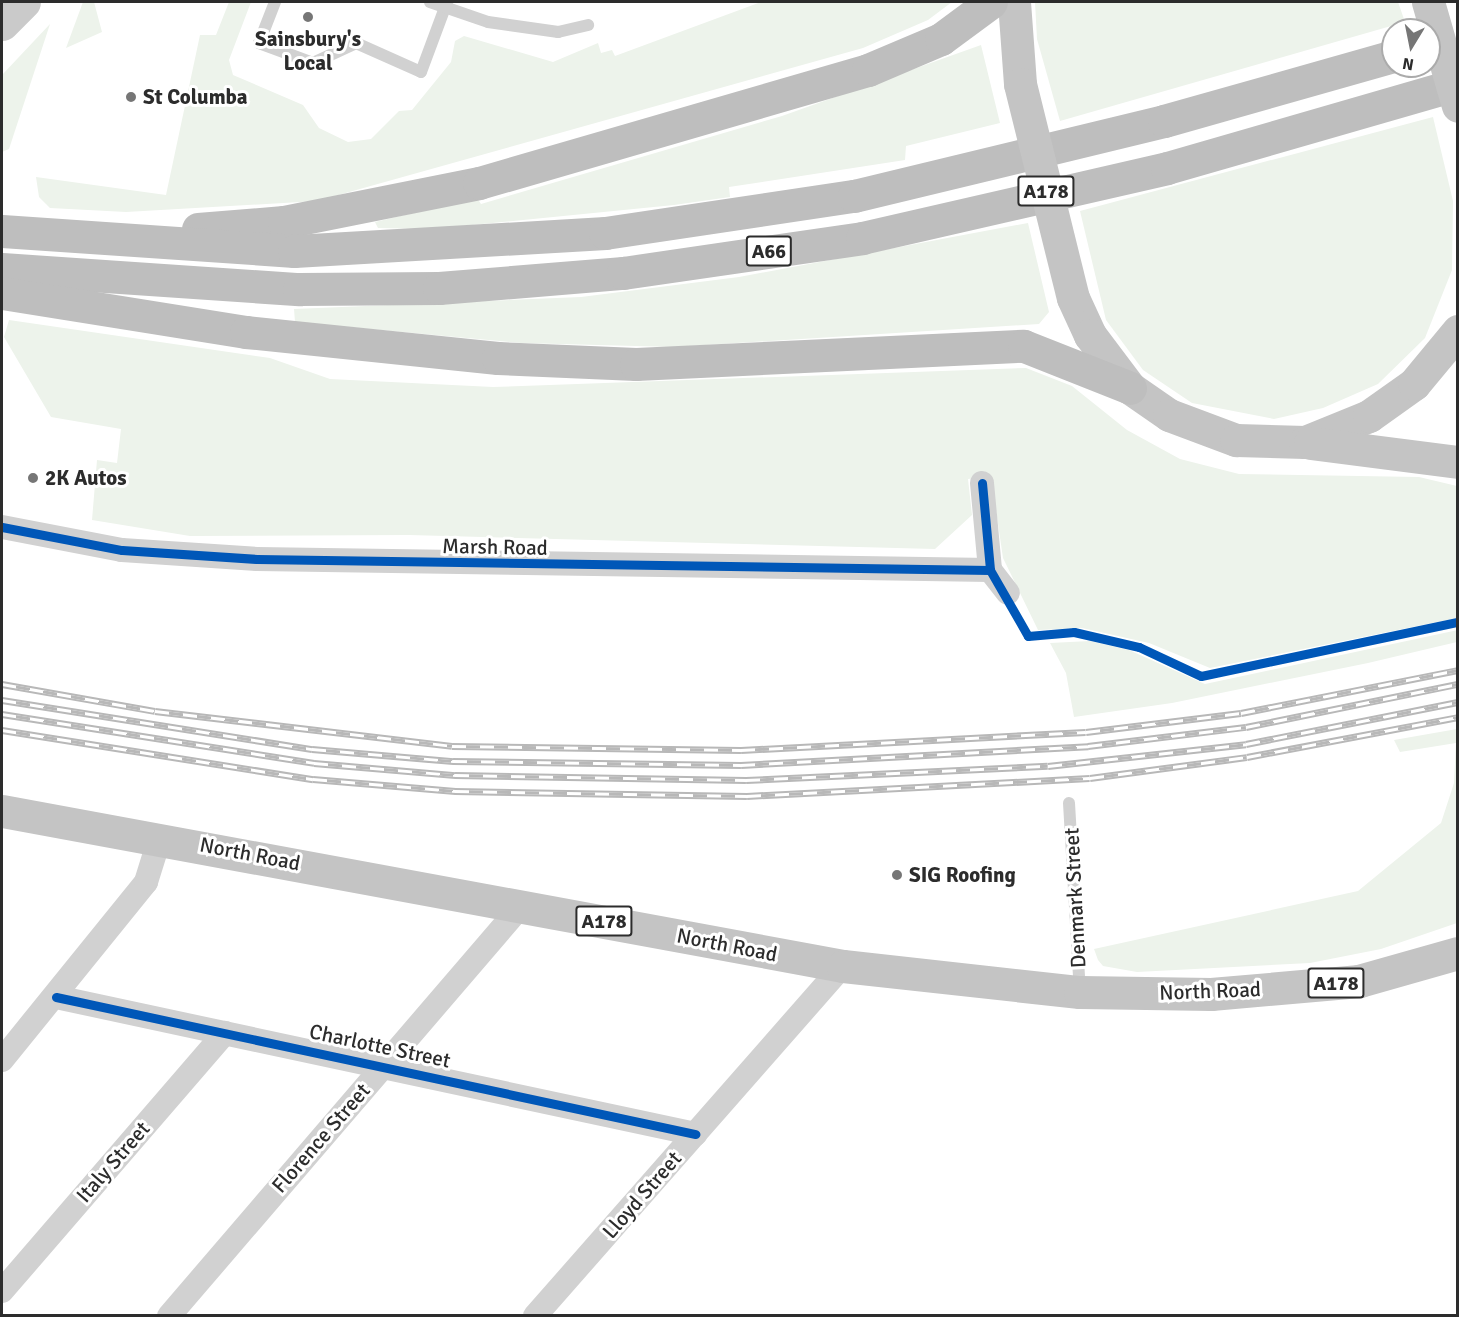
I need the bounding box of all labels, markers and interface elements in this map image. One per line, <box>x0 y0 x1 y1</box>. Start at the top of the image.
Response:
marker: Sainsbury's Local <box>301 10 315 24</box>
north arrow <box>1381 18 1441 78</box>
place label: Sainsbury's Local <box>255 26 361 76</box>
text: N <box>1401 53 1415 75</box>
place label: St Columba <box>143 84 248 110</box>
marker: St Columba <box>124 90 138 104</box>
road number: A178 <box>1016 174 1076 208</box>
road number: A66 <box>745 234 793 268</box>
place label: 2K Autos <box>45 465 127 491</box>
marker: 2K Autos <box>26 471 40 485</box>
street label: Marsh Road <box>442 533 548 561</box>
street label: Denmark Street <box>1059 827 1091 969</box>
street label: North Road <box>198 832 302 876</box>
place label: SIG Roofing <box>909 862 1016 888</box>
marker: SIG Roofing <box>890 868 904 882</box>
road number: A178 <box>574 904 634 938</box>
street label: North Road <box>675 923 779 967</box>
road number: A178 <box>1306 966 1366 1000</box>
street label: North Road <box>1159 977 1261 1005</box>
street label: Charlotte Street <box>307 1019 453 1073</box>
street label: Florence Street <box>267 1078 375 1198</box>
street label: Italy Street <box>71 1116 155 1208</box>
street label: Lloyd Street <box>597 1146 687 1244</box>

